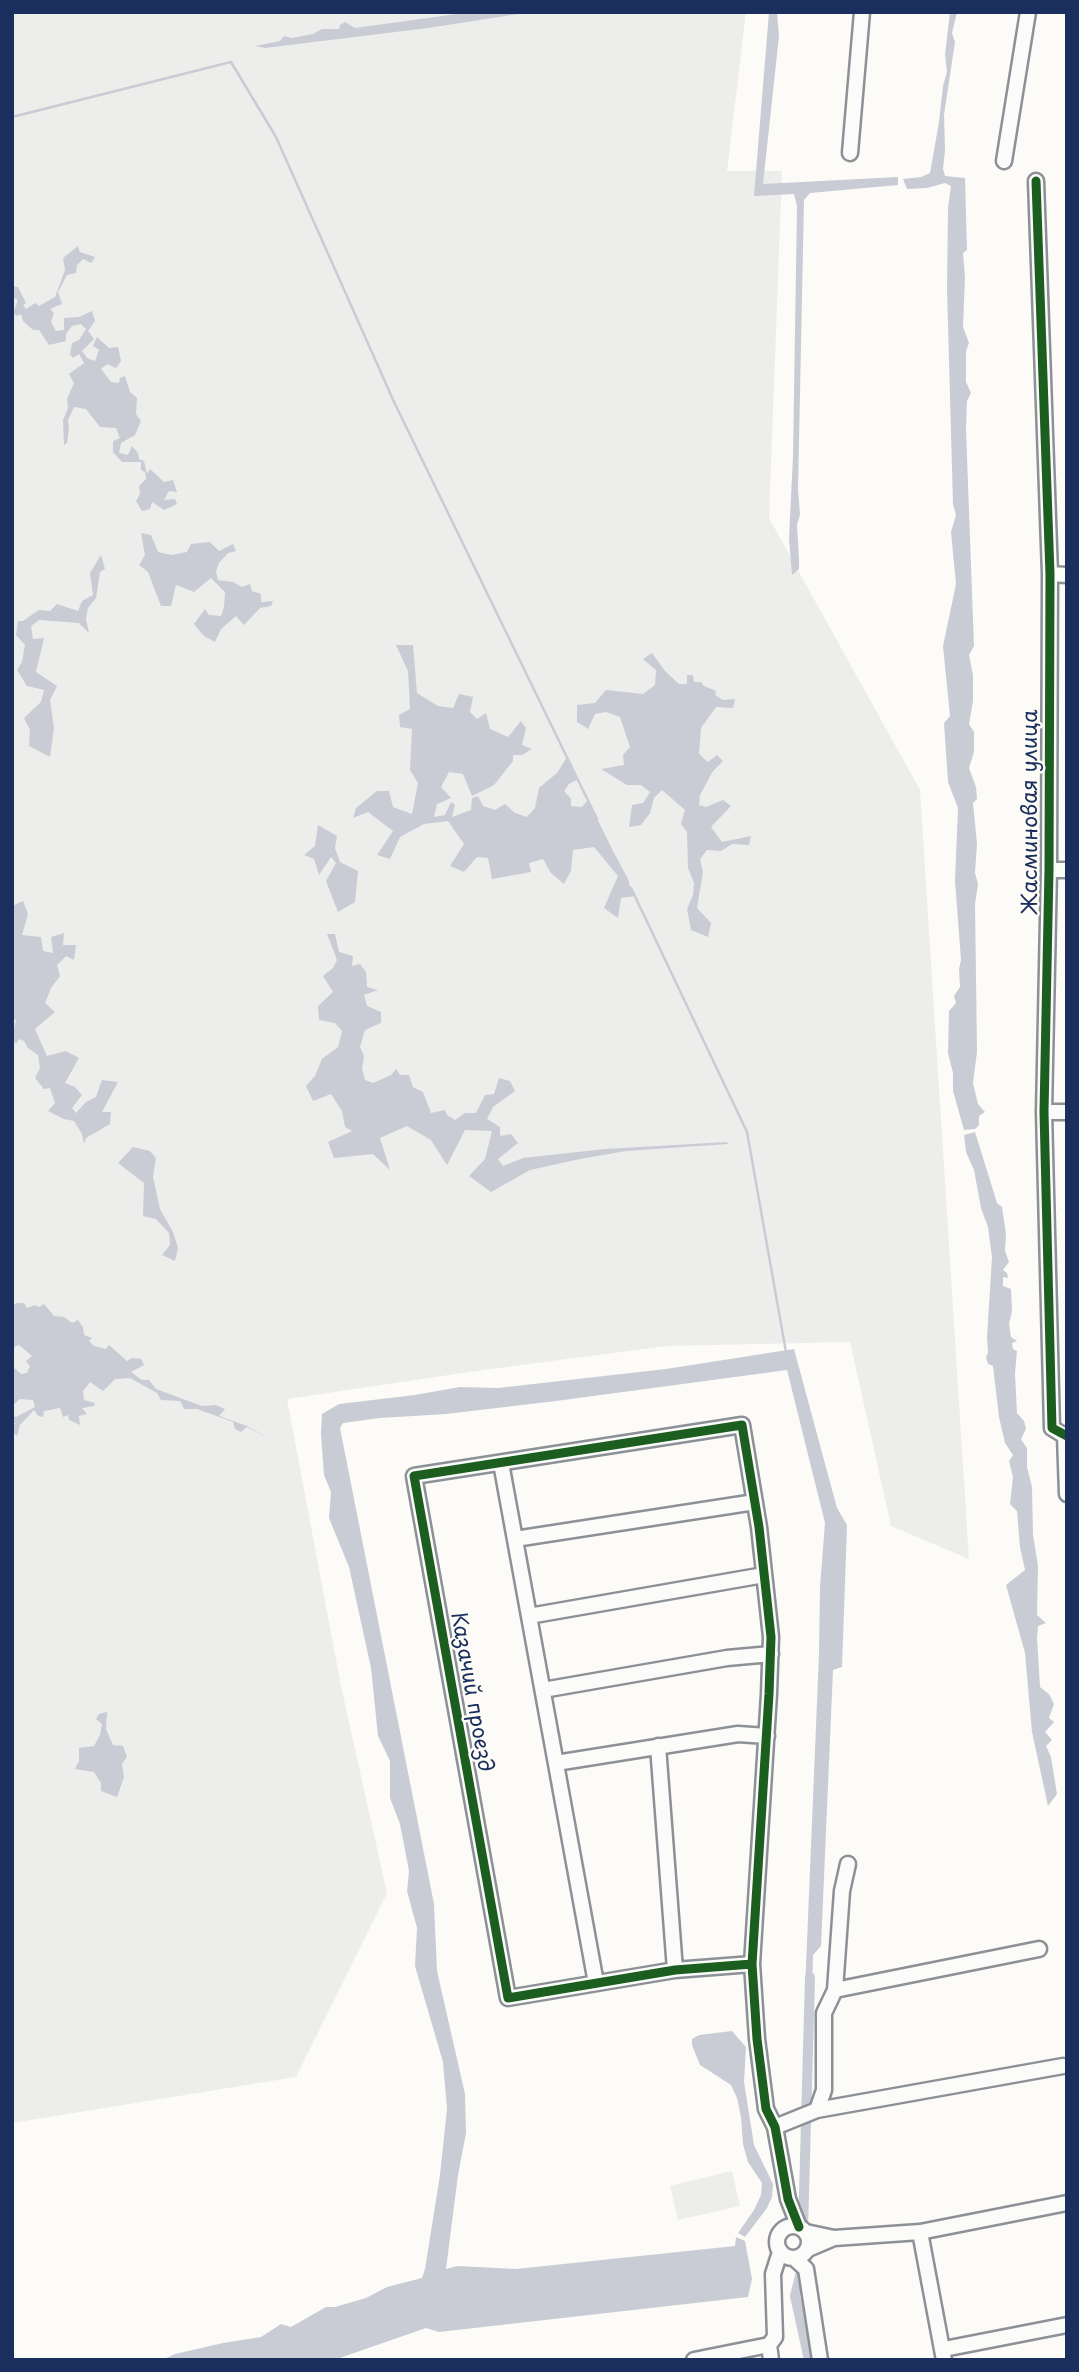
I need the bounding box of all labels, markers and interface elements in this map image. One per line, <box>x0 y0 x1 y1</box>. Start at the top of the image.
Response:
street label: Жасминовая улица <box>1018 710 1044 914</box>
street label: Казачий проезд <box>445 1610 497 1774</box>

